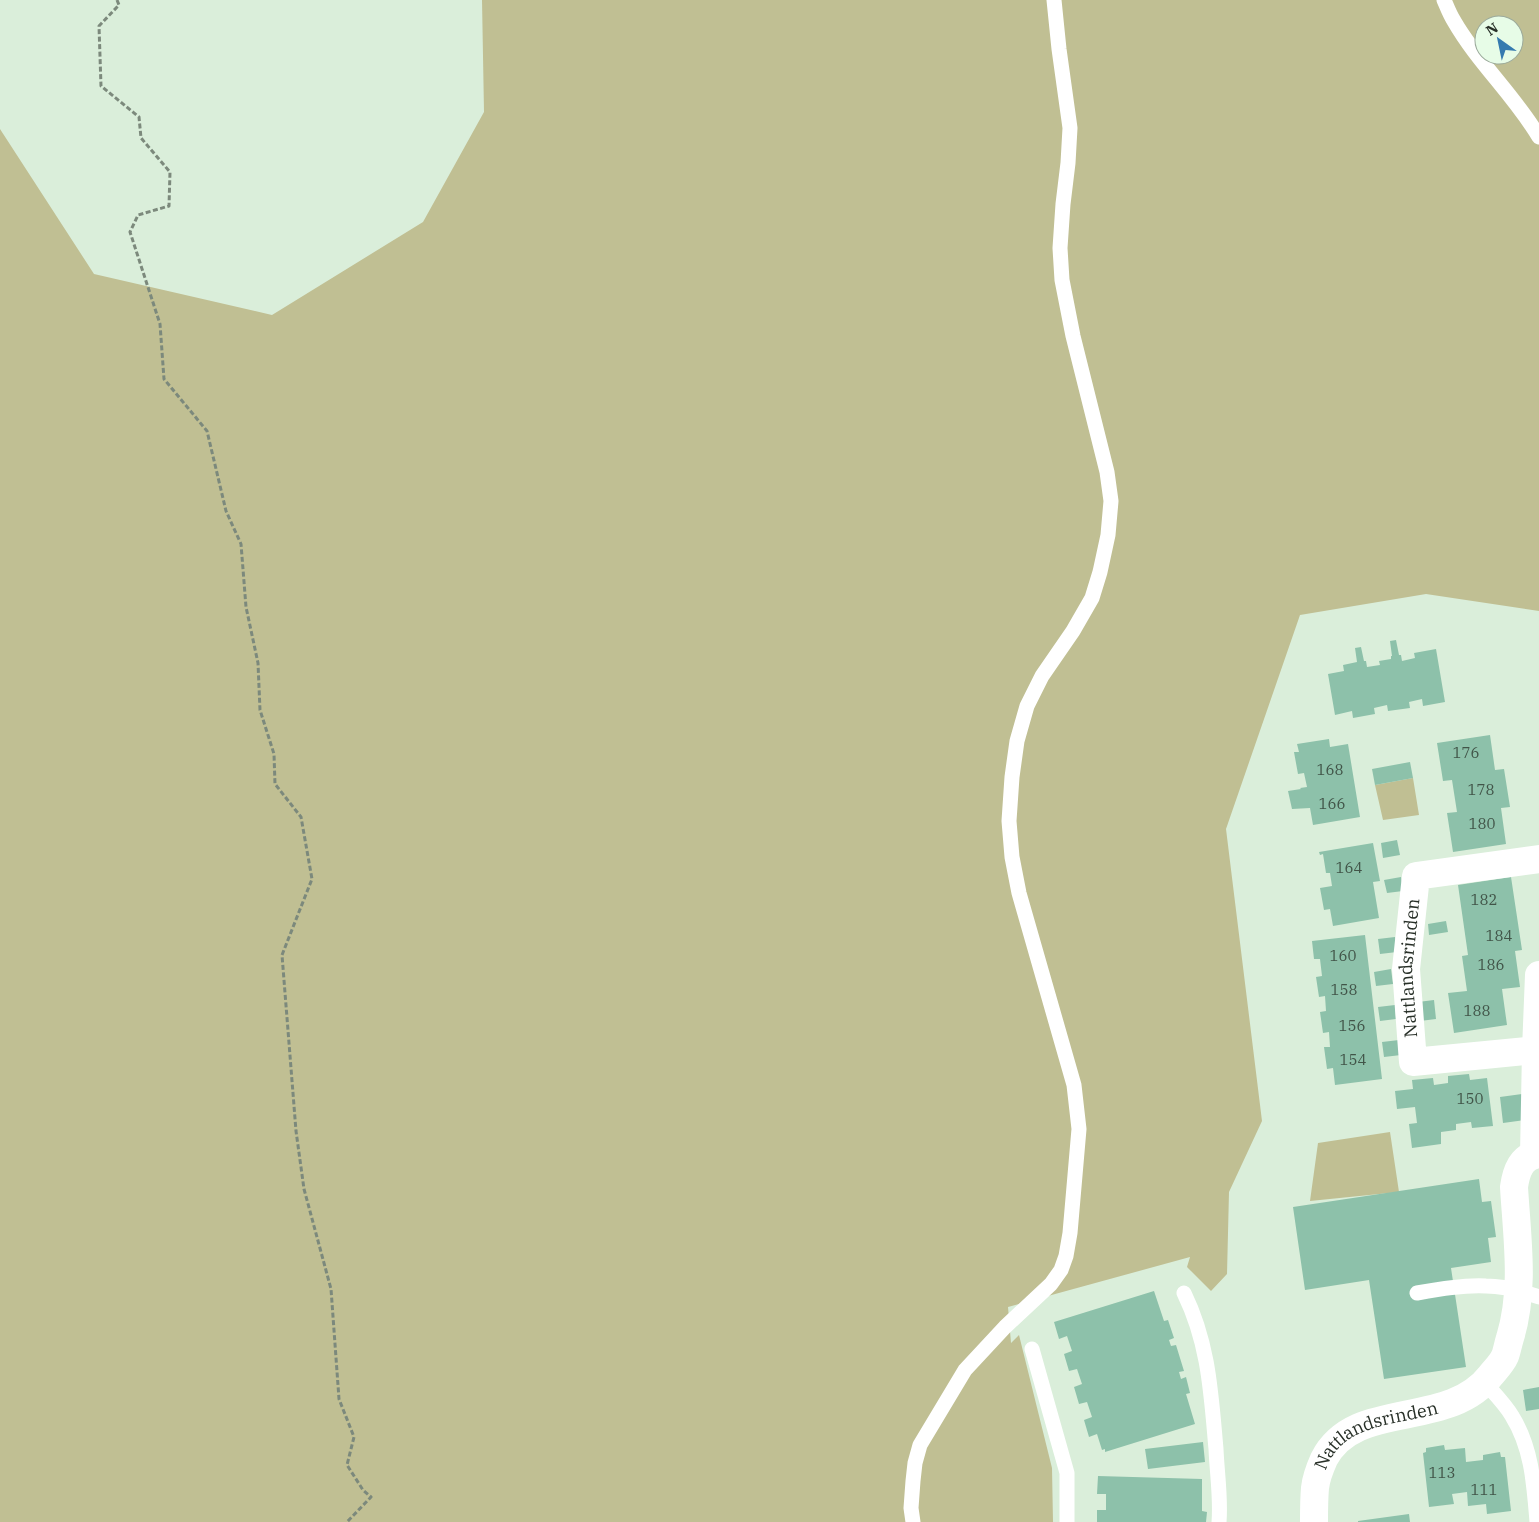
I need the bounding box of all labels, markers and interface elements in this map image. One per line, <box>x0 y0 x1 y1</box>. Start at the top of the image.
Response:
north arrow <box>1474 15 1524 65</box>
text: N <box>1482 19 1501 40</box>
house number: 176 <box>1452 743 1480 762</box>
house number: 168 <box>1316 760 1344 779</box>
house number: 178 <box>1467 780 1495 799</box>
house number: 166 <box>1318 794 1346 813</box>
house number: 180 <box>1468 814 1496 833</box>
house number: 164 <box>1335 858 1363 877</box>
house number: 182 <box>1470 890 1498 909</box>
street label: Nattlandsrinden <box>1394 897 1425 1039</box>
house number: 184 <box>1485 926 1513 945</box>
house number: 160 <box>1329 946 1357 965</box>
house number: 186 <box>1477 955 1505 974</box>
house number: 158 <box>1330 980 1358 999</box>
house number: 188 <box>1463 1001 1491 1020</box>
house number: 156 <box>1338 1016 1366 1035</box>
house number: 154 <box>1339 1050 1367 1069</box>
house number: 150 <box>1456 1089 1484 1108</box>
street label: Nattlandsrinden <box>1309 1396 1440 1473</box>
house number: 113 <box>1428 1463 1456 1482</box>
house number: 111 <box>1470 1480 1498 1499</box>

